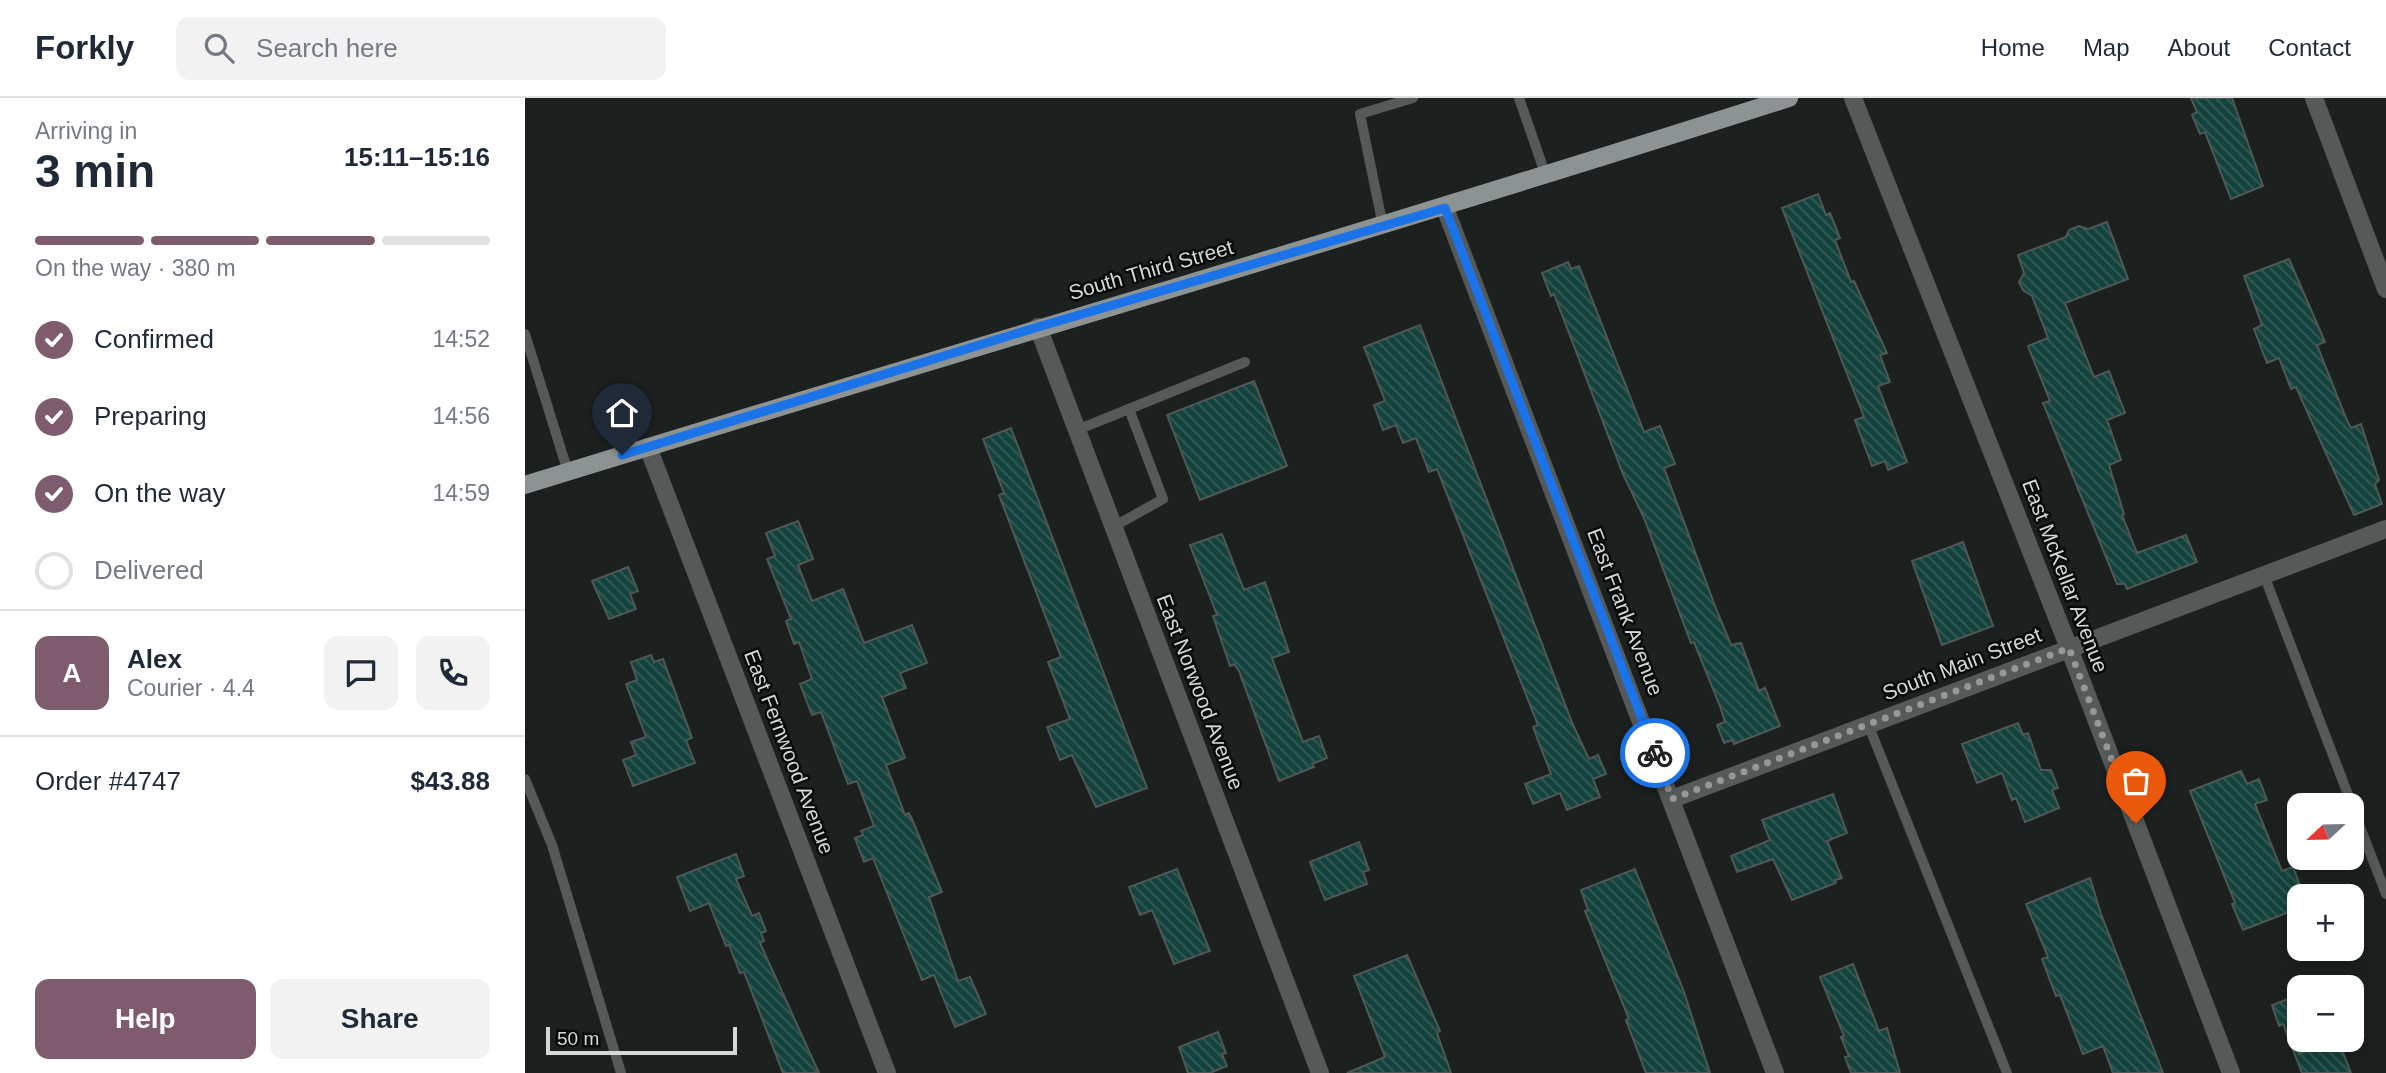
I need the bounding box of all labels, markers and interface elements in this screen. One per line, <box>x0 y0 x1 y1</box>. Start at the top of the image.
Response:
search box <box>176 17 666 80</box>
text: Forkly <box>35 29 134 66</box>
icon: search <box>200 29 238 67</box>
text: Search here <box>256 33 398 63</box>
text: Home <box>1981 34 2045 61</box>
text: Map <box>2083 34 2130 61</box>
text: About <box>2168 34 2230 61</box>
text: Contact <box>2268 34 2351 61</box>
text: Arriving in <box>35 118 137 144</box>
text: 15:11–15:16 <box>344 142 490 172</box>
text: 3 min <box>35 145 155 197</box>
street label: South Third Street <box>1066 235 1236 304</box>
text: On the way · 380 m <box>35 255 236 281</box>
icon: check <box>35 321 73 359</box>
text: Confirmed <box>94 324 214 354</box>
text: 14:52 <box>432 326 490 352</box>
pin <box>592 383 652 455</box>
icon: home <box>603 394 641 432</box>
icon: check <box>35 398 73 436</box>
text: Preparing <box>94 401 207 431</box>
text: 14:56 <box>432 403 490 429</box>
icon: check <box>35 475 73 513</box>
street label: East McKellar Avenue <box>2018 476 2113 676</box>
text: On the way <box>94 478 226 508</box>
text: 14:59 <box>432 480 490 506</box>
street label: East Frank Avenue <box>1583 525 1668 699</box>
text: Delivered <box>94 555 204 585</box>
street label: East Norwood Avenue <box>1153 591 1248 793</box>
street label: South Main Street <box>1879 623 2045 704</box>
button: chat <box>324 636 398 710</box>
button: phone <box>416 636 490 710</box>
text: Alex <box>127 644 182 674</box>
street label: East Fernwood Avenue <box>740 647 839 857</box>
text: A <box>63 658 81 688</box>
text: Courier · 4.4 <box>127 675 255 701</box>
courier <box>1620 718 1690 788</box>
icon: bike <box>1636 734 1674 772</box>
pin <box>2106 751 2166 823</box>
icon: bag <box>2117 762 2155 800</box>
text: Order #4747 <box>35 766 181 796</box>
text: $43.88 <box>410 766 490 796</box>
north arrow <box>2287 793 2364 870</box>
map controls <box>2287 793 2364 1052</box>
button: + <box>2287 884 2364 961</box>
button: − <box>2287 975 2364 1052</box>
button: Help <box>35 979 256 1059</box>
button: Share <box>270 979 490 1059</box>
scale bar <box>546 1024 737 1056</box>
text: 50 m <box>557 1028 599 1049</box>

